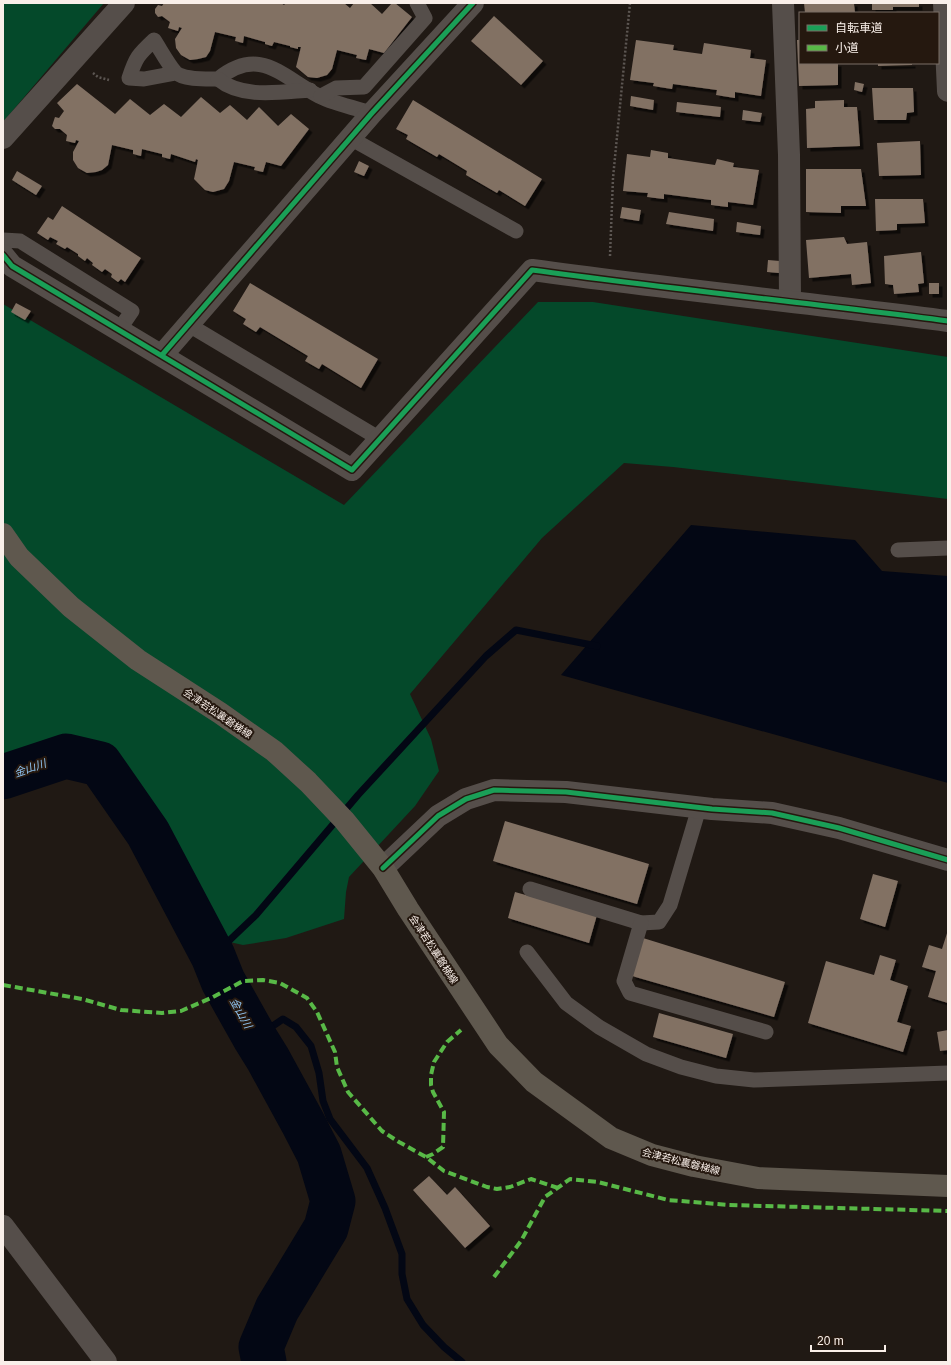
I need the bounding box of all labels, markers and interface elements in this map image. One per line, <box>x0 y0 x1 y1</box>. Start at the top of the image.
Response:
legend <box>799 12 939 64</box>
text: 自転車道 <box>835 21 883 35</box>
text: 小道 <box>835 41 859 55</box>
street label: 会津若松裏磐梯線 <box>181 686 254 740</box>
water label: 金山川 <box>12 757 48 779</box>
street label: 会津若松裏磐梯線 <box>407 913 460 986</box>
water label: 金山川 <box>228 996 255 1031</box>
street label: 会津若松裏磐梯線 <box>641 1146 721 1176</box>
scale bar <box>811 1327 885 1353</box>
text: 20 m <box>817 1334 844 1348</box>

